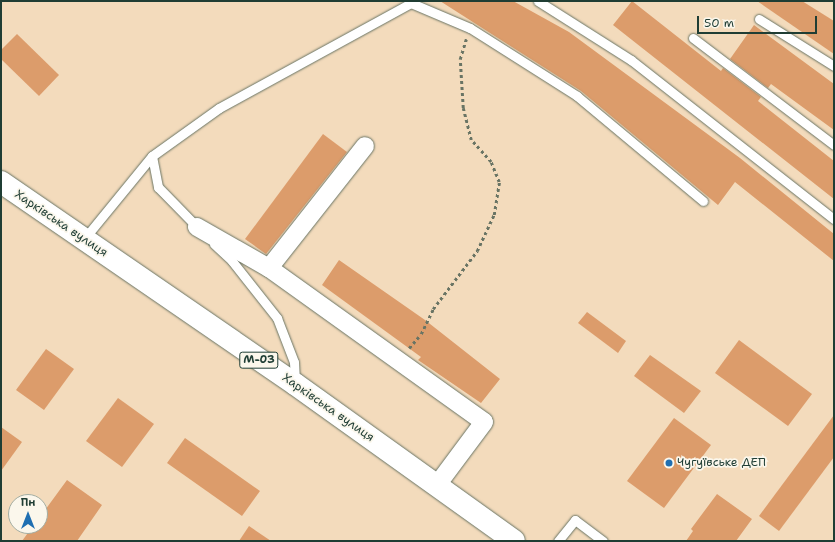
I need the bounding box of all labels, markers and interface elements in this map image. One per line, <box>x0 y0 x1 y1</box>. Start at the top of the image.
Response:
scale bar <box>699 8 819 34</box>
text: 50 m <box>704 15 734 31</box>
street label: Харківська вулиця <box>12 188 110 260</box>
road number: М-03 <box>239 351 279 369</box>
street label: Харківська вулиця <box>279 371 377 445</box>
place label: Чугуївське ДЕП <box>677 456 766 470</box>
marker: Чугуївське ДЕП <box>664 458 674 468</box>
north arrow <box>8 494 48 534</box>
text: Пн <box>21 495 35 510</box>

